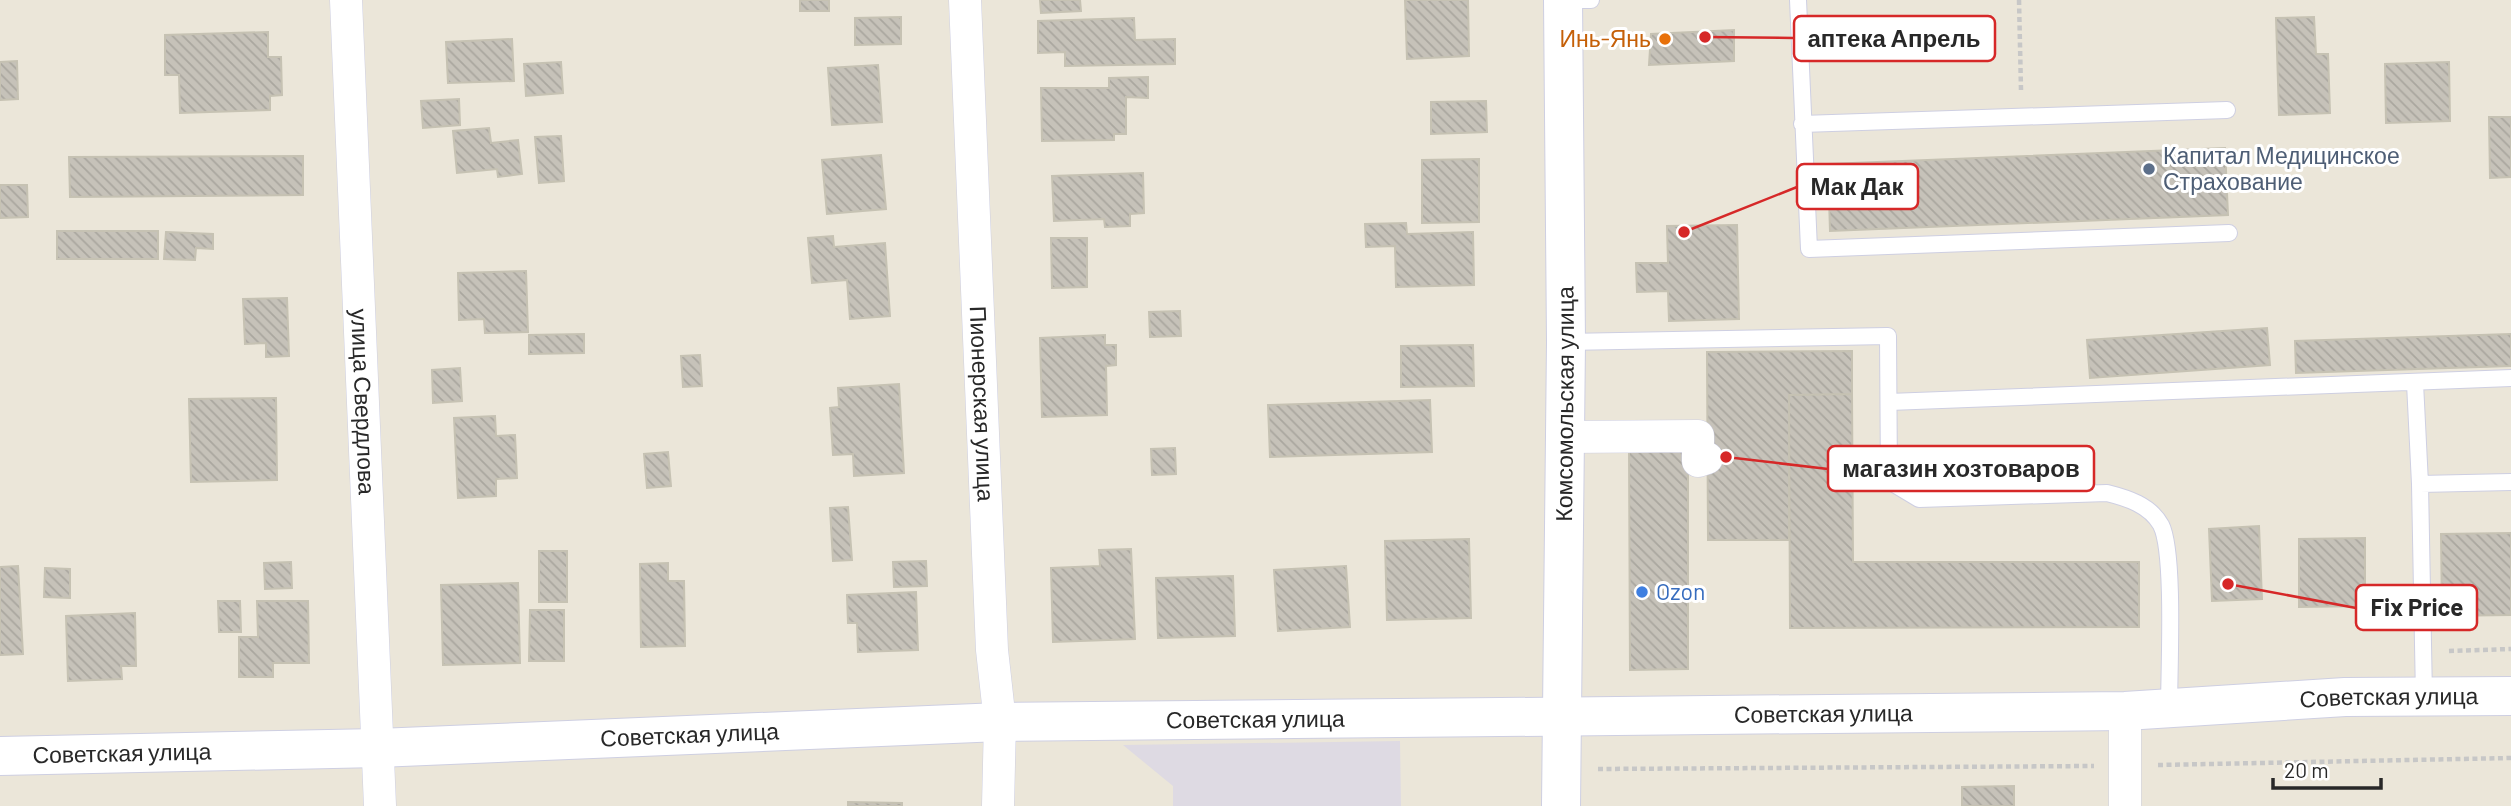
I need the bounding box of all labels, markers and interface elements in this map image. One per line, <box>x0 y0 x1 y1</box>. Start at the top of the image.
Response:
callout: аптека Апрель <box>1794 16 1995 61</box>
text: аптека Апрель <box>1808 23 1980 52</box>
place label: Инь-Янь <box>1559 24 1651 52</box>
marker: Инь-Янь <box>1657 31 1673 47</box>
place label: Капитал Медицинское Страхование <box>2163 141 2400 195</box>
marker: Капитал Медицинское Страхование <box>2141 161 2157 177</box>
callout: Мак Дак <box>1797 164 1918 209</box>
text: Мак Дак <box>1811 171 1904 200</box>
street label: Комсомольская улица <box>1549 286 1579 522</box>
street label: Пионерская улица <box>965 305 1001 502</box>
street label: улица Свердлова <box>346 308 382 495</box>
callout: магазин хозтоваров <box>1828 446 2094 491</box>
text: магазин хозтоваров <box>1842 453 2080 482</box>
place label: Ozon <box>1656 577 1705 605</box>
marker: Ozon <box>1634 584 1650 600</box>
callout: Fix Price <box>2356 585 2477 630</box>
text: Fix Price <box>2371 592 2463 621</box>
street label: Советская улица <box>2299 681 2479 713</box>
street label: Советская улица <box>1734 698 1913 728</box>
street label: Советская улица <box>1166 704 1345 733</box>
street label: Советская улица <box>600 716 780 752</box>
street label: Советская улица <box>32 737 212 768</box>
scale bar <box>2273 746 2382 790</box>
text: 20 m <box>2284 757 2329 782</box>

